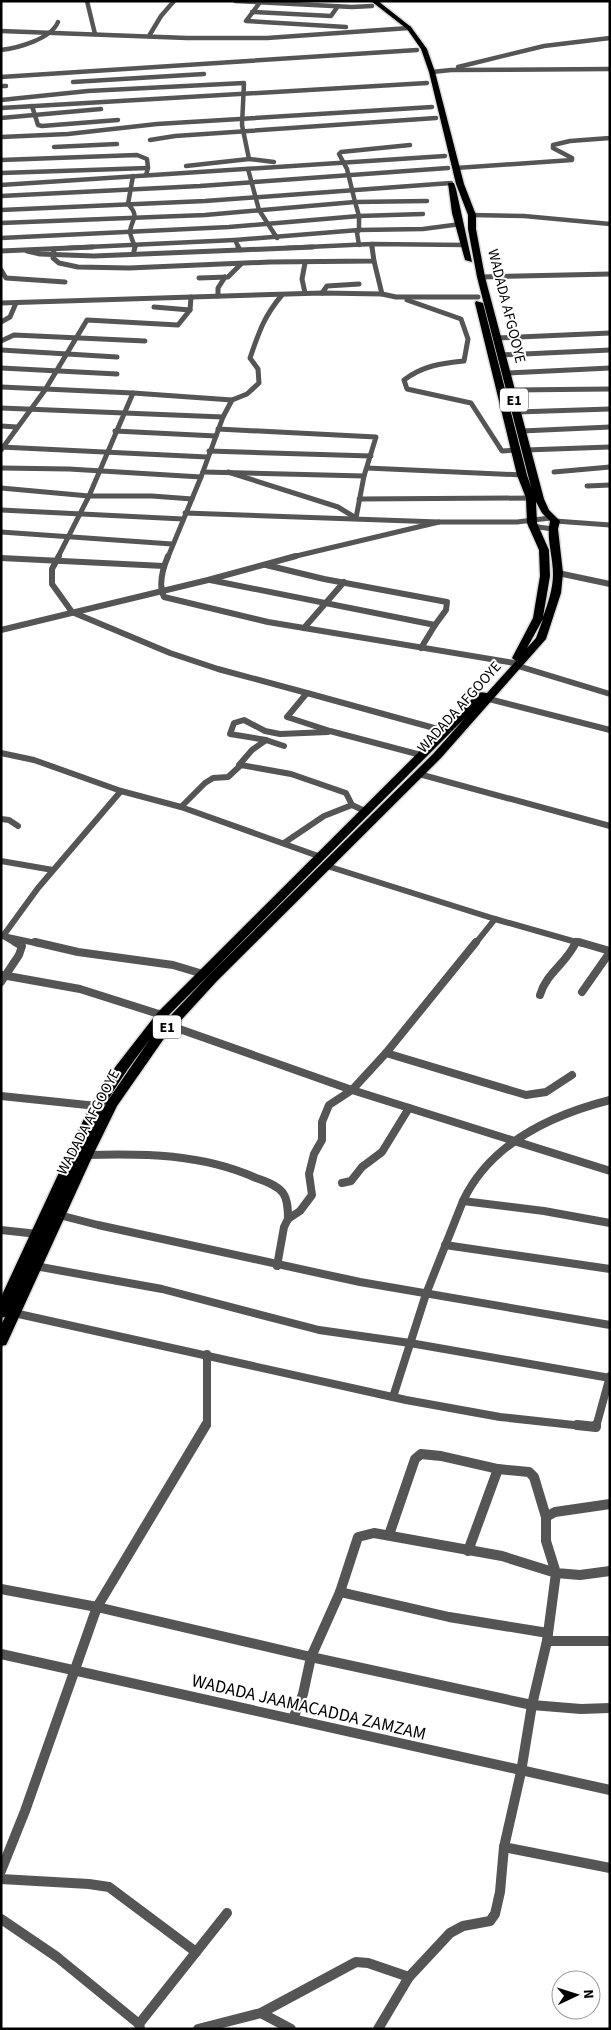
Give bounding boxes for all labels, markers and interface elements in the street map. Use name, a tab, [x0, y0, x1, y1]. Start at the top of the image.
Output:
street label: WADADA AFGOOYE	[482, 247, 531, 365]
road number: E1	[500, 388, 528, 412]
street label: WADADA AFGOOYE	[413, 657, 506, 758]
road number: E1	[153, 1016, 181, 1038]
street label: WADADA AFGOOYE	[52, 1066, 125, 1179]
street label: WADADA JAAMACADDA ZAMZAM	[189, 1668, 429, 1747]
north arrow	[551, 1970, 601, 2020]
text: N	[578, 1989, 598, 2000]

